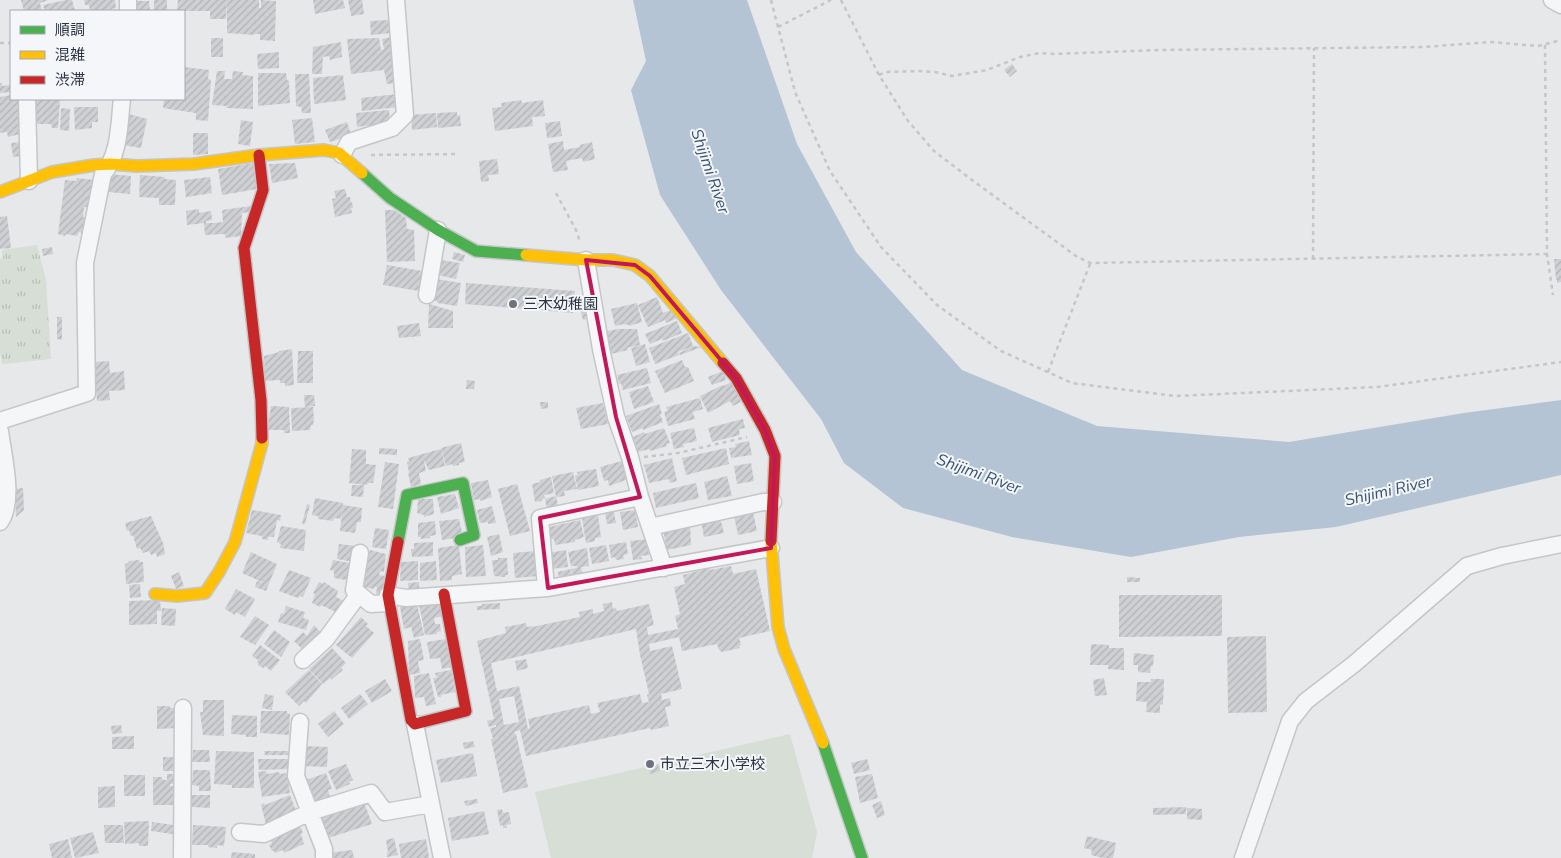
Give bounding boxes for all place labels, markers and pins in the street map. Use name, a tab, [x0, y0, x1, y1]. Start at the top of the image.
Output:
place label: 三木幼稚園	[523, 294, 598, 314]
marker: 三木幼稚園	[507, 298, 519, 310]
place label: 市立三木小学校	[660, 754, 765, 774]
marker: 市立三木小学校	[644, 758, 656, 770]

